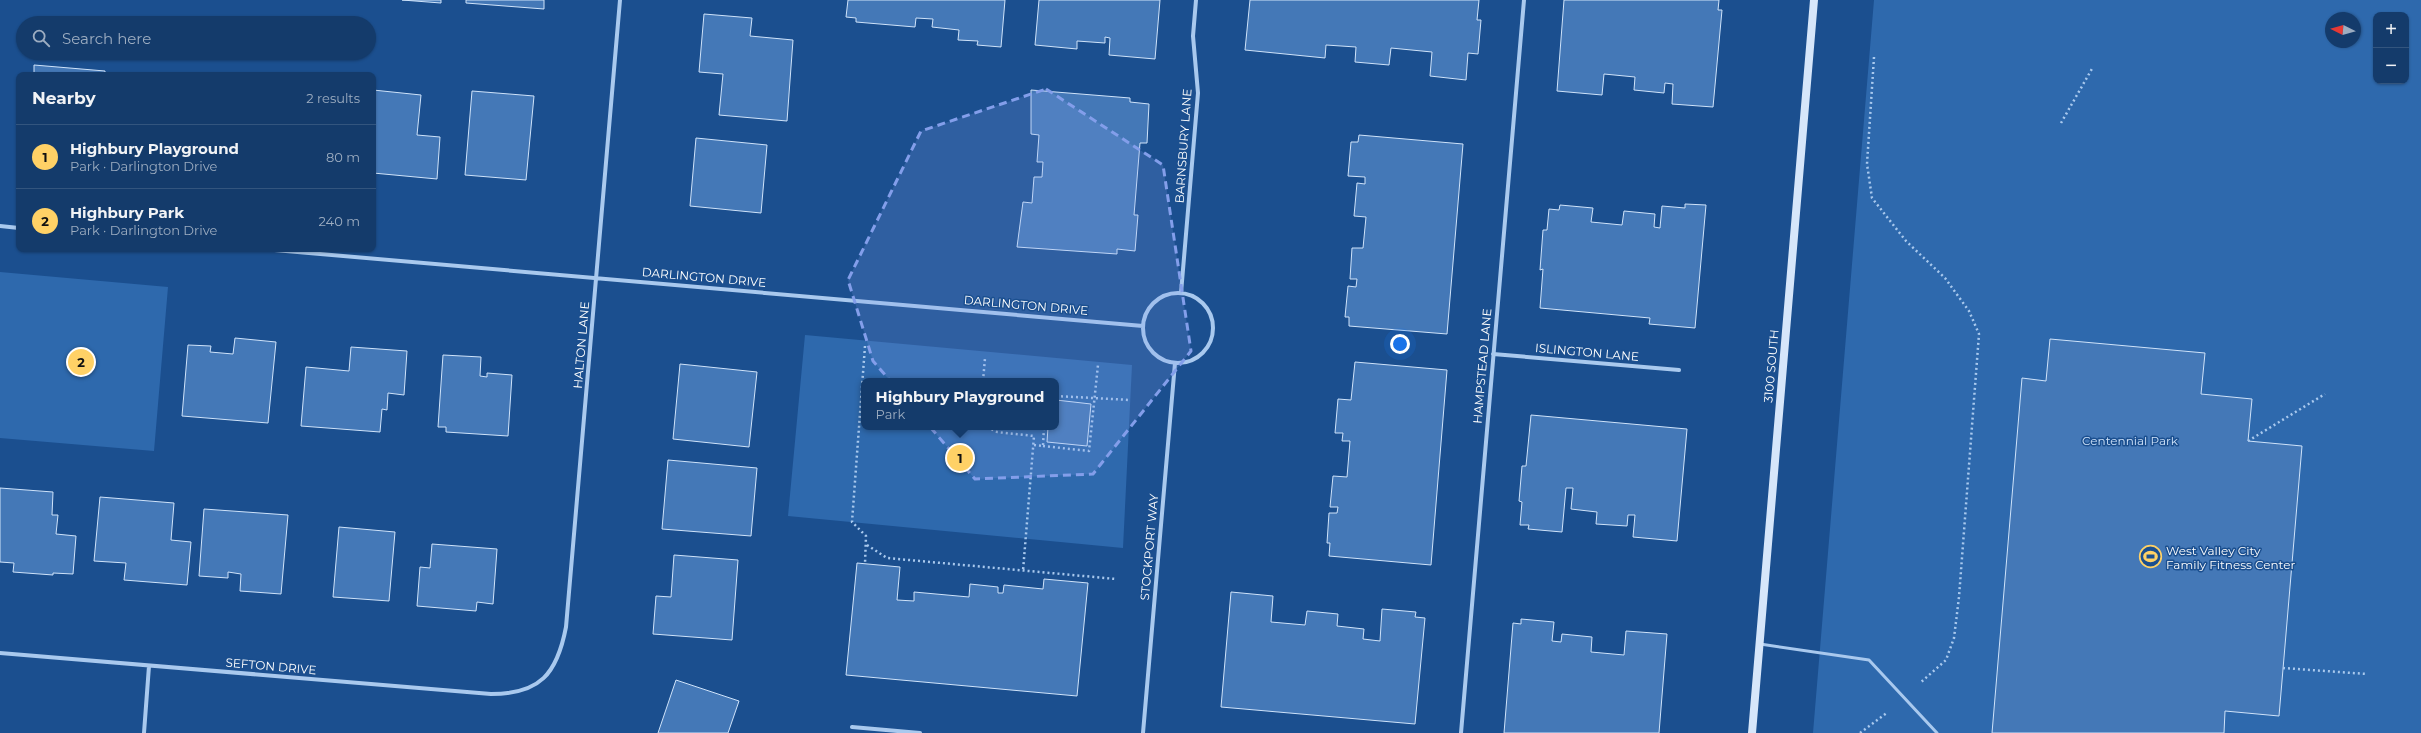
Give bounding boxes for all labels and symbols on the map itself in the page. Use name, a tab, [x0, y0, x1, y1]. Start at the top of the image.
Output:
north arrow	[2325, 12, 2361, 48]
street label: BARNSBURY LANE	[1172, 88, 1194, 204]
street label: DARLINGTON DRIVE	[641, 264, 767, 290]
street label: DARLINGTON DRIVE	[963, 292, 1089, 318]
street label: HALTON LANE	[570, 301, 592, 389]
street label: HAMPSTEAD LANE	[1469, 308, 1495, 424]
street label: 3100 SOUTH	[1760, 329, 1782, 403]
your location	[1390, 334, 1410, 354]
street label: ISLINGTON LANE	[1535, 340, 1639, 364]
pin: 2	[68, 347, 94, 377]
park label: Centennial Park	[2082, 433, 2179, 448]
pin: 1	[947, 443, 973, 473]
street label: STOCKPORT WAY	[1137, 493, 1161, 601]
place label: West Valley City Family Fitness Center	[2166, 543, 2296, 572]
sports icon: West Valley City Family Fitness Center	[2137, 544, 2163, 570]
street label: SEFTON DRIVE	[225, 655, 317, 677]

